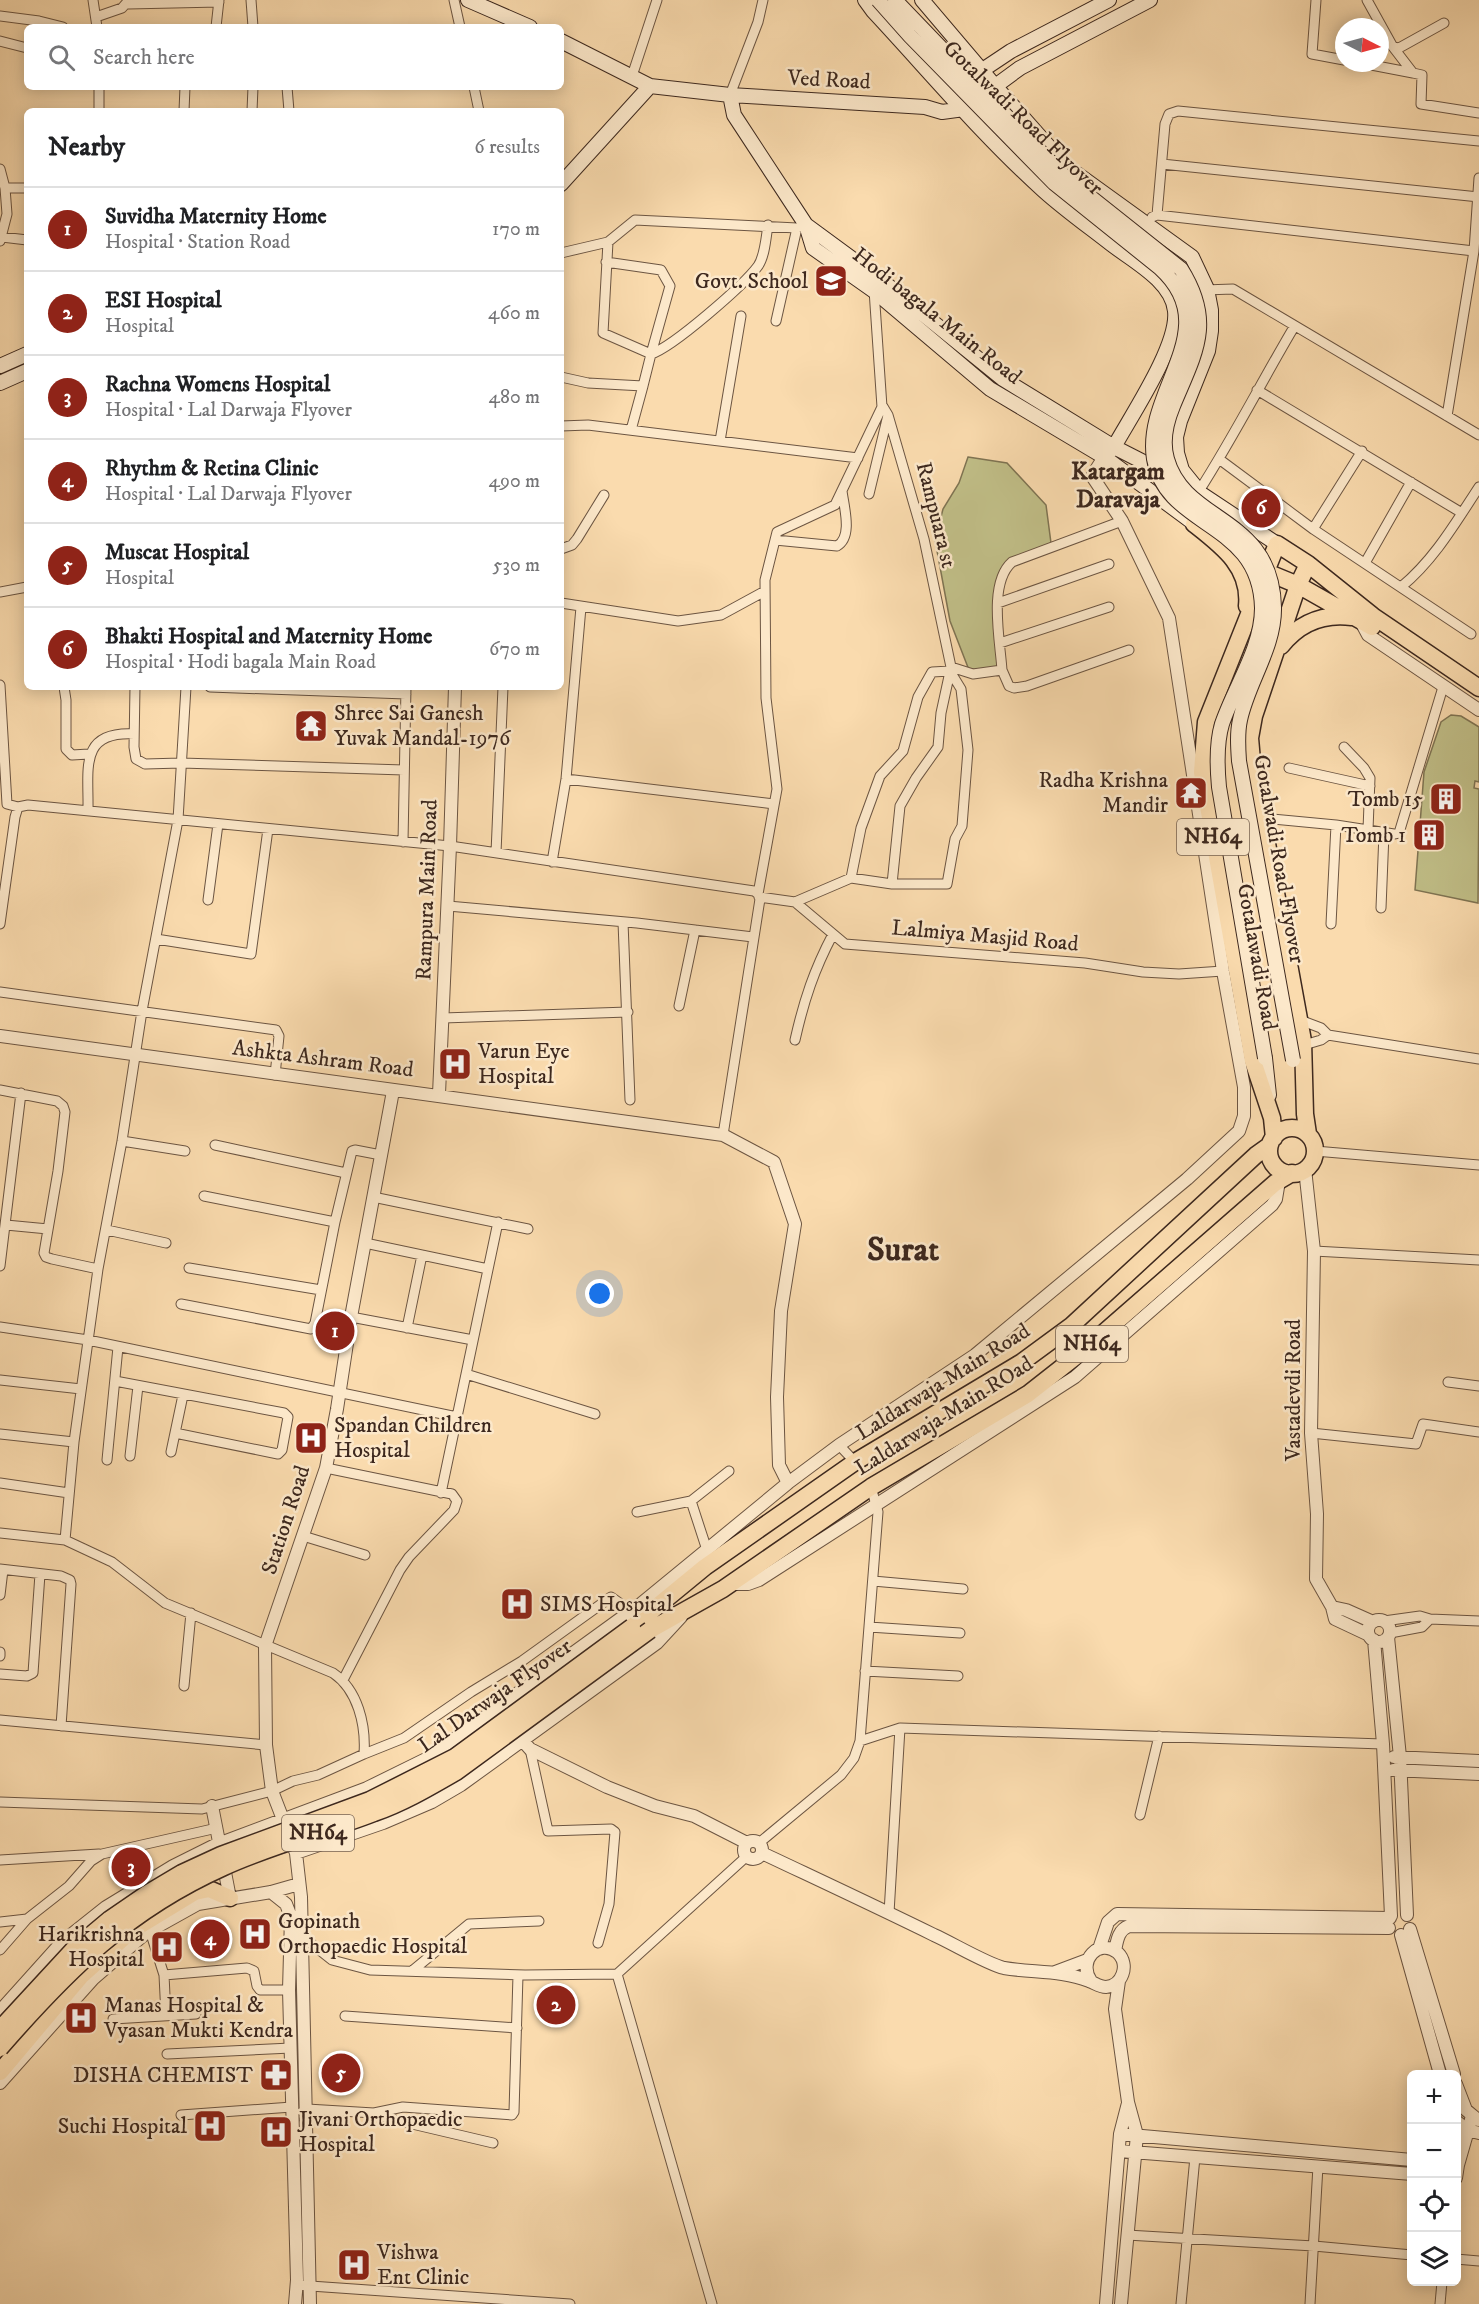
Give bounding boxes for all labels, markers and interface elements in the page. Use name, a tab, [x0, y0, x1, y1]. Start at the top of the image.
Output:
north arrow	[1335, 18, 1389, 72]
search box	[24, 24, 564, 90]
street label: Gotalwadi Road Flyover	[937, 35, 1109, 202]
icon: search	[45, 41, 78, 74]
text: Search here	[93, 44, 195, 71]
street label: Ved Road	[786, 64, 871, 96]
text: Nearby	[48, 131, 125, 164]
text: 6 results	[474, 135, 540, 160]
text: Suvidha Maternity Home	[105, 203, 327, 230]
text: 1	[64, 217, 71, 242]
text: 170 m	[492, 217, 540, 242]
text: Hospital · Station Road	[105, 230, 290, 255]
street label: Hodi bagala Main Road	[847, 241, 1027, 391]
school or university icon: Govt. School	[813, 263, 849, 299]
place label: Govt. School	[695, 268, 808, 295]
text: ESI Hospital	[105, 287, 222, 314]
text: 2	[63, 301, 72, 326]
text: 460 m	[488, 301, 540, 326]
text: Hospital	[105, 314, 174, 339]
text: Rachna Womens Hospital	[105, 371, 330, 398]
text: 3	[64, 385, 71, 410]
text: 480 m	[488, 385, 540, 410]
text: Hospital · Lal Darwaja Flyover	[105, 398, 352, 423]
text: Rhythm & Retina Clinic	[105, 455, 318, 482]
district label: Katargam Daravaja	[1071, 457, 1165, 515]
street label: Rampuara st	[910, 459, 962, 571]
text: 4	[62, 469, 73, 494]
text: 490 m	[488, 469, 540, 494]
text: Hospital · Lal Darwaja Flyover	[105, 482, 352, 507]
pin: 6	[1242, 486, 1280, 530]
text: Muscat Hospital	[105, 539, 249, 566]
text: 5	[63, 553, 72, 578]
text: 530 m	[493, 553, 540, 578]
text: Hospital	[105, 566, 174, 591]
text: Bhakti Hospital and Maternity Home	[105, 623, 432, 650]
text: 6	[62, 637, 73, 662]
text: 670 m	[489, 637, 540, 662]
text: Hospital · Hodi bagala Main Road	[105, 650, 376, 675]
place label: Shree Sai Ganesh Yuvak Mandal-1976	[334, 700, 512, 752]
temple icon: Shree Sai Ganesh Yuvak Mandal-1976	[293, 708, 329, 744]
street label: Gotalwadi Road Flyover	[1247, 752, 1311, 966]
place label: Radha Krishna Mandir	[1038, 767, 1169, 819]
temple icon: Radha Krishna Mandir	[1173, 775, 1209, 811]
building icon: Tomb 15	[1428, 781, 1464, 817]
place label: Tomb 15	[1348, 786, 1423, 813]
street label: Rampura Main Road	[410, 799, 444, 981]
building icon: Tomb 1	[1411, 817, 1447, 853]
road number: NH64	[1177, 819, 1249, 855]
place label: Tomb 1	[1341, 822, 1406, 849]
street label: Gotalawadi Road	[1231, 881, 1283, 1033]
street label: Lalmiya Masjid Road	[890, 914, 1080, 958]
street label: Ashkta Ashram Road	[231, 1035, 415, 1083]
place label: Varun Eye Hospital	[477, 1038, 570, 1090]
hospital icon: Varun Eye Hospital	[437, 1046, 473, 1082]
district label: Surat	[867, 1229, 939, 1271]
your location	[585, 1279, 614, 1308]
pin: 1	[316, 1308, 354, 1354]
street label: Laldarwaja Main Road	[851, 1318, 1035, 1446]
street label: Vastadevdi Road	[1280, 1319, 1307, 1462]
road number: NH64	[1056, 1326, 1128, 1362]
street label: Laldarwaja Main ROad	[850, 1350, 1038, 1482]
place label: Spandan Children Hospital	[334, 1412, 493, 1464]
hospital icon: Spandan Children Hospital	[293, 1420, 329, 1456]
street label: Station Road	[256, 1462, 316, 1578]
hospital icon: SIMS Hospital	[499, 1586, 535, 1622]
place label: SIMS Hospital	[540, 1591, 673, 1618]
street label: Lal Darwaja Flyover	[413, 1633, 578, 1759]
road number: NH64	[282, 1815, 354, 1851]
pin: 3	[112, 1844, 150, 1890]
place label: Gopinath Orthopaedic Hospital	[278, 1908, 468, 1960]
pin: 4	[190, 1916, 230, 1962]
hospital icon: Gopinath Orthopaedic Hospital	[237, 1916, 273, 1952]
place label: Harikrishna Hospital	[38, 1921, 145, 1973]
hospital icon: Harikrishna Hospital	[149, 1929, 185, 1965]
pin: 2	[536, 1982, 576, 2028]
place label: Manas Hospital & Vyasan Mukti Kendra	[103, 1992, 294, 2044]
hospital icon: Manas Hospital & Vyasan Mukti Kendra	[63, 2000, 99, 2036]
pin: 5	[322, 2050, 360, 2096]
pharmacy icon: DISHA CHEMIST	[258, 2057, 294, 2093]
place label: DISHA CHEMIST	[73, 2062, 253, 2089]
map controls	[1407, 2070, 1461, 2286]
button: +	[1407, 2070, 1461, 2124]
place label: Jivani Orthopaedic Hospital	[297, 2106, 463, 2158]
hospital icon: Suchi Hospital	[192, 2108, 228, 2144]
place label: Suchi Hospital	[58, 2113, 187, 2140]
hospital icon: Jivani Orthopaedic Hospital	[258, 2114, 294, 2150]
button: −	[1407, 2124, 1461, 2178]
button: locate	[1407, 2178, 1461, 2232]
button: layers	[1407, 2232, 1461, 2286]
place label: Vishwa Ent Clinic	[376, 2239, 469, 2291]
hospital icon: Vishwa Ent Clinic	[336, 2247, 372, 2283]

